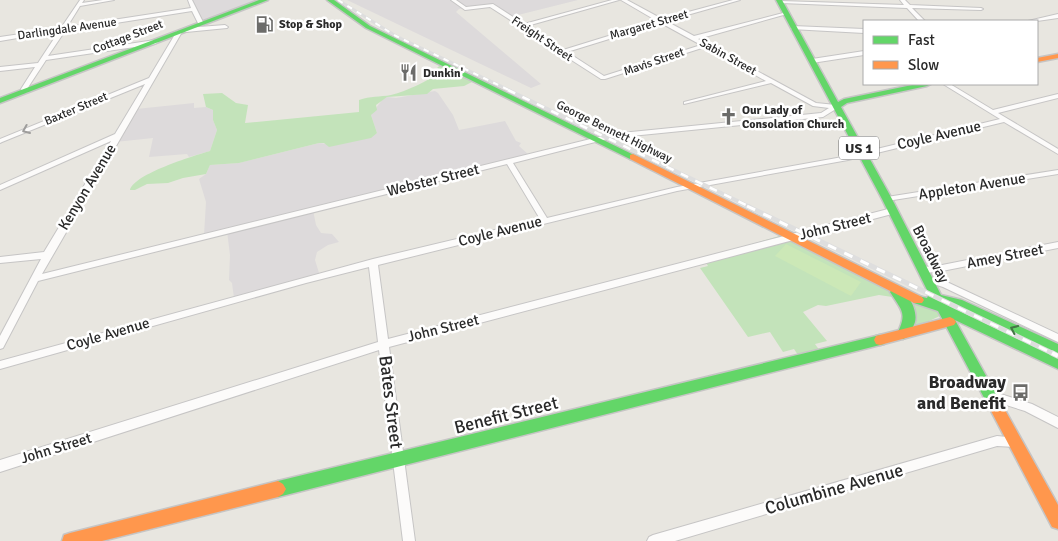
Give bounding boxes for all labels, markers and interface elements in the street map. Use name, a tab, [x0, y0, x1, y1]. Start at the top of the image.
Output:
street label: Margaret Street	[608, 7, 690, 43]
street label: Freight Street	[509, 13, 575, 65]
fuel station icon: Stop & Shop	[255, 14, 275, 34]
street label: Darlingdale Avenue	[17, 15, 117, 43]
street label: Cottage Street	[91, 17, 165, 57]
place label: Stop & Shop	[279, 17, 342, 32]
legend	[863, 20, 1038, 85]
text: Fast	[908, 31, 935, 49]
street label: Sabin Street	[697, 35, 759, 79]
street label: Mavis Street	[622, 45, 686, 79]
text: Slow	[908, 56, 939, 74]
restaurant icon: Dunkin'	[399, 63, 419, 83]
place label: Dunkin'	[423, 66, 464, 81]
street label: Baxter Street	[42, 89, 110, 129]
street label: George Bennett Highway	[554, 97, 675, 167]
place label: Our Lady of Consolation Church	[742, 103, 845, 132]
church icon: Our Lady of Consolation Church	[718, 107, 738, 127]
street label: Coyle Avenue	[895, 117, 983, 153]
one-way arrow	[22, 124, 31, 135]
road number: US 1	[839, 136, 879, 160]
street label: Kenyon Avenue	[54, 141, 120, 233]
street label: Webster Street	[385, 160, 481, 200]
street label: Appleton Avenue	[917, 169, 1027, 203]
street label: John Street	[797, 208, 873, 244]
street label: Coyle Avenue	[456, 212, 544, 250]
street label: Broadway	[909, 222, 953, 286]
street label: Amey Street	[965, 240, 1045, 272]
street label: John Street	[405, 310, 481, 346]
street label: Coyle Avenue	[64, 314, 152, 354]
one-way arrow	[1010, 325, 1019, 336]
street label: Bates Street	[374, 354, 408, 450]
place label: Broadway and Benefit	[917, 371, 1006, 414]
bus stop icon: Broadway and Benefit	[1010, 382, 1030, 402]
street label: Benefit Street	[452, 391, 560, 439]
street label: John Street	[18, 429, 94, 467]
street label: Columbine Avenue	[762, 459, 906, 519]

